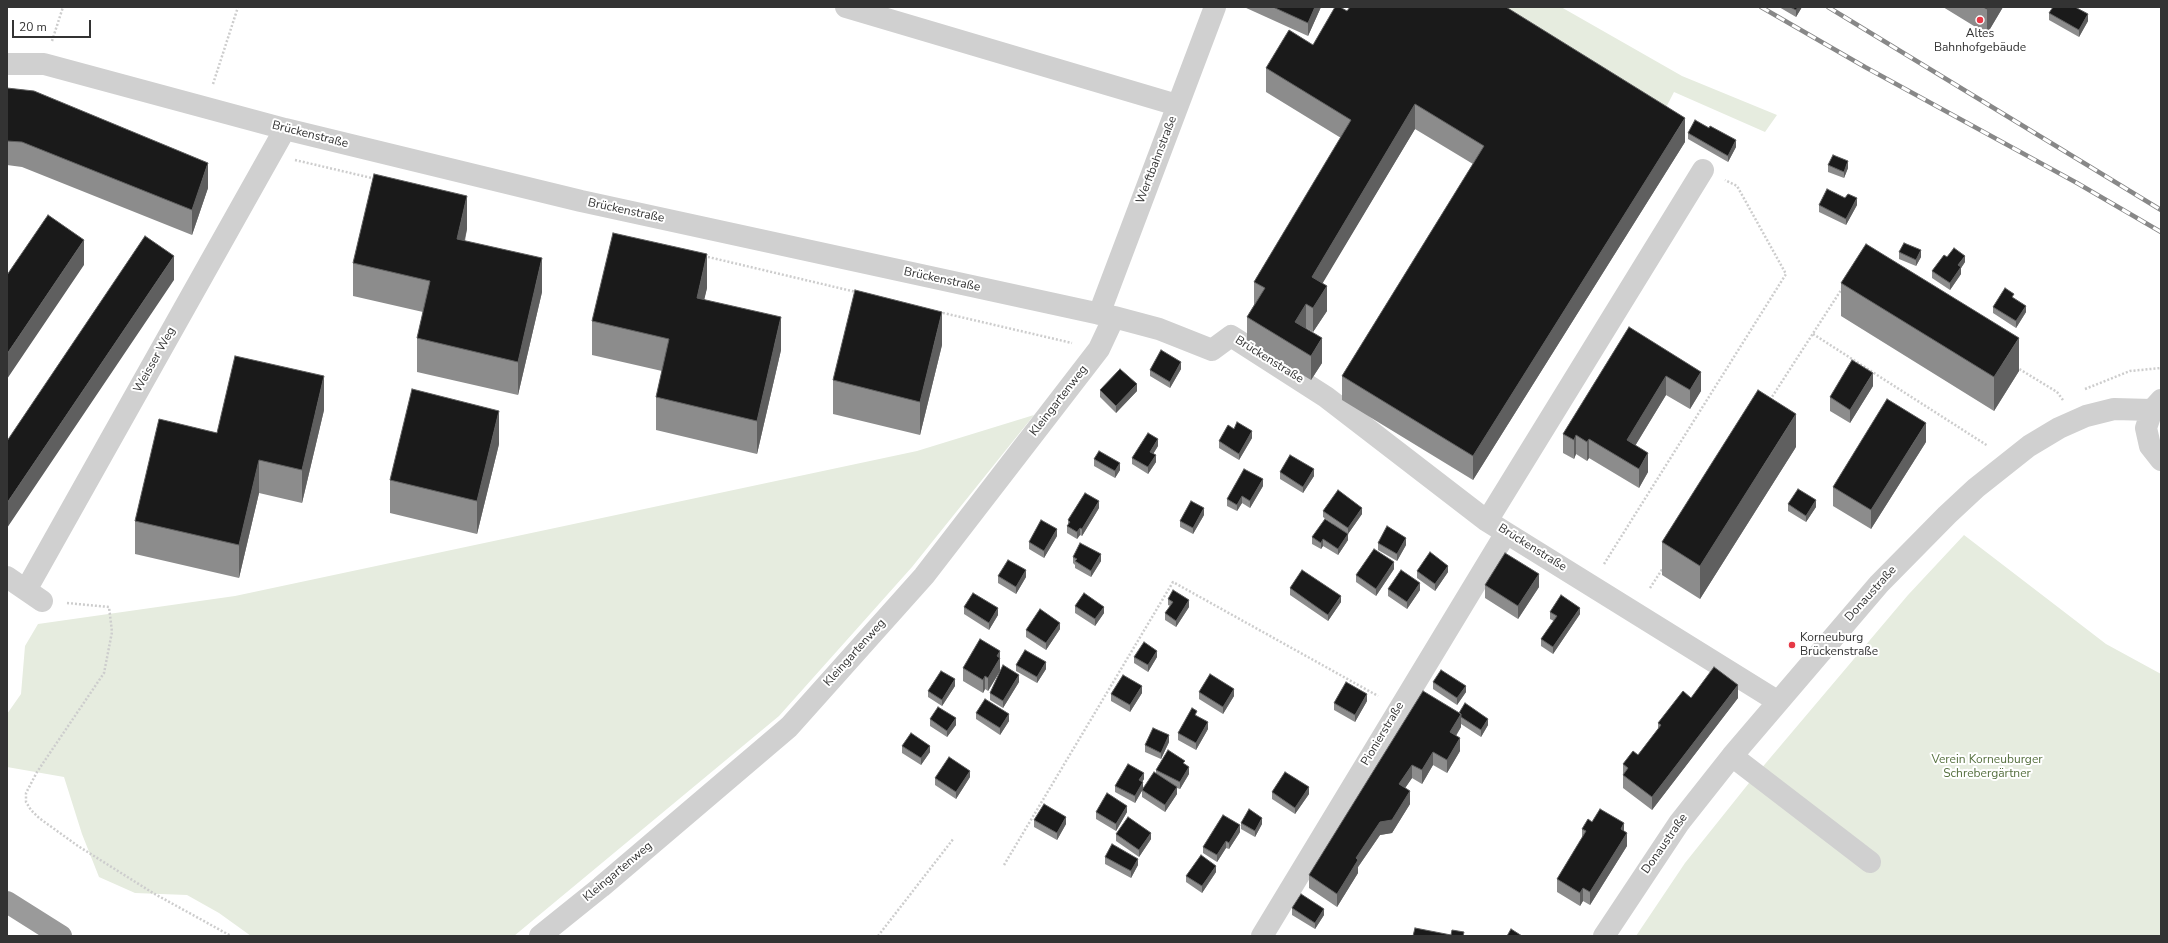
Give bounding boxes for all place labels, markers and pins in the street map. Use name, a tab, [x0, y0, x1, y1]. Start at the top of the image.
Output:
marker: Altes Bahnhofgebäude	[1975, 15, 1985, 25]
place label: Altes Bahnhofgebäude	[1934, 27, 2026, 55]
place label: Korneuburg Brückenstraße	[1800, 631, 1878, 659]
marker: Korneuburg Brückenstraße	[1787, 640, 1797, 650]

